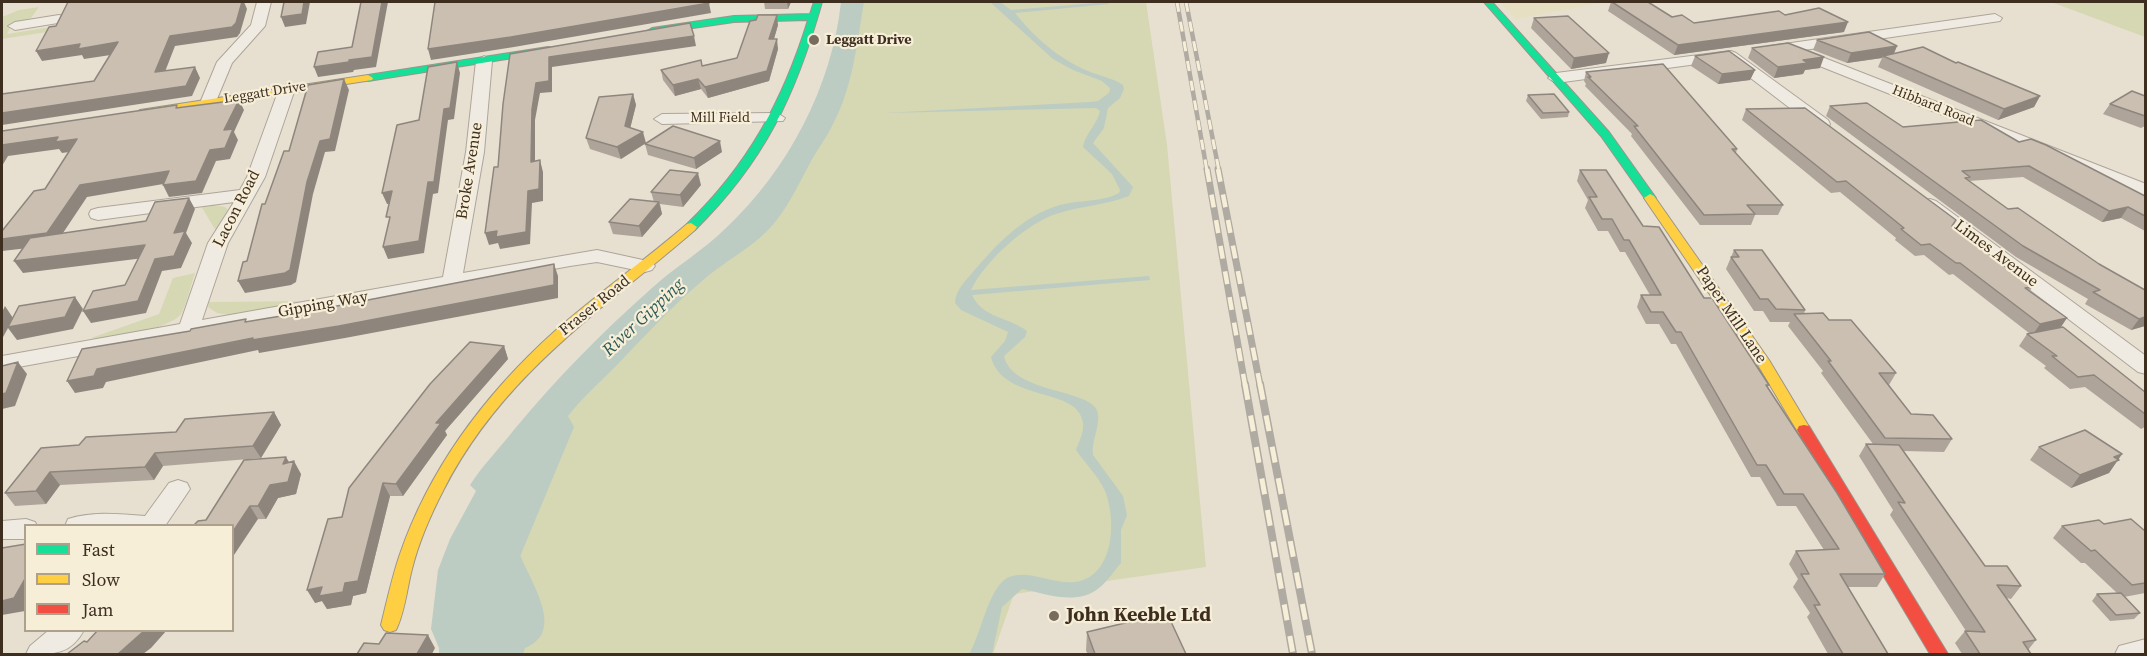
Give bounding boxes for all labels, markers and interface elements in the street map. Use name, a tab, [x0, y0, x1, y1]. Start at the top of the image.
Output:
place label: Leggatt Drive	[826, 32, 912, 48]
marker: Leggatt Drive	[807, 33, 821, 47]
street label: Leggatt Drive	[223, 78, 307, 108]
street label: Hibbard Road	[1890, 82, 1976, 130]
street label: Mill Field	[690, 110, 750, 126]
street label: Broke Avenue	[453, 121, 487, 221]
street label: Lacon Road	[209, 167, 265, 251]
street label: Limes Avenue	[1950, 216, 2042, 292]
street label: Paper Mill Lane	[1691, 263, 1771, 367]
street label: Fraser Road	[556, 272, 634, 340]
water label: River Gipping	[599, 275, 689, 361]
street label: Gipping Way	[277, 288, 369, 322]
legend	[24, 524, 234, 632]
text: Fast	[82, 537, 115, 562]
text: Slow	[82, 567, 120, 592]
text: Jam	[82, 597, 114, 622]
place label: John Keeble Ltd	[1066, 604, 1211, 628]
marker: John Keeble Ltd	[1047, 609, 1061, 623]

